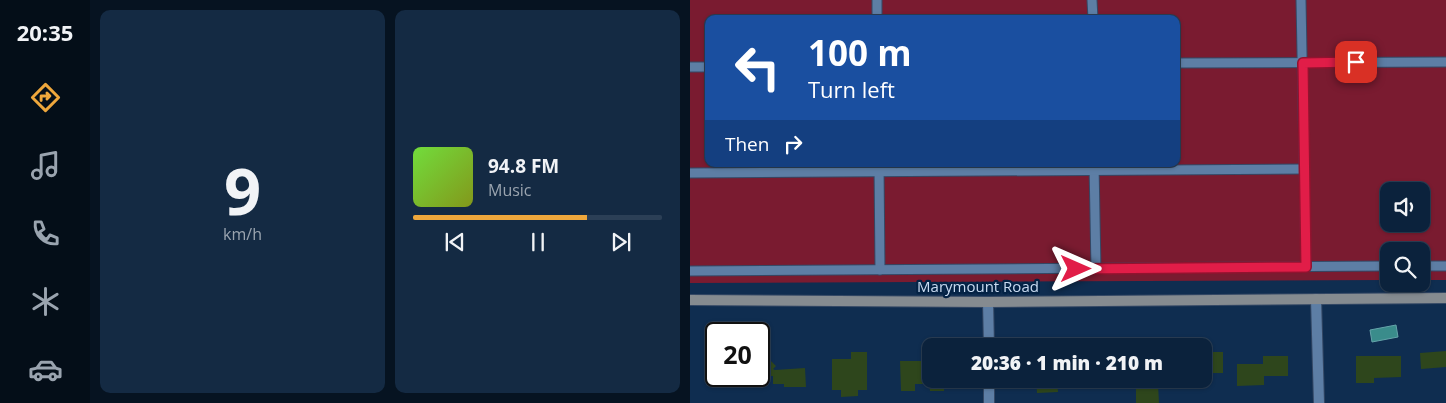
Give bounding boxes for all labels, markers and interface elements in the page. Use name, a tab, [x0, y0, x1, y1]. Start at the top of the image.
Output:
text: 20:35	[17, 17, 73, 47]
text: 100 m	[808, 29, 912, 76]
icon: left	[725, 35, 790, 100]
pin	[1335, 41, 1377, 83]
icon: arrive	[1342, 48, 1370, 76]
text: Turn left	[808, 74, 895, 104]
icon: directions	[28, 80, 63, 115]
icon: right	[779, 130, 807, 158]
text: Then	[725, 131, 769, 157]
text: 9	[224, 146, 261, 234]
icon: music	[28, 148, 63, 183]
text: 94.8 FM	[488, 153, 559, 179]
text: Music	[488, 179, 532, 201]
map controls	[1380, 182, 1430, 292]
button: sound	[1380, 182, 1430, 232]
icon: phone	[28, 216, 63, 251]
text: km/h	[223, 223, 262, 245]
icon: previous	[441, 228, 469, 256]
icon: pause	[524, 228, 552, 256]
icon: next	[607, 228, 635, 256]
position arrow	[1049, 242, 1101, 294]
button: search	[1380, 242, 1430, 292]
street label: Marymount Road	[917, 276, 1039, 296]
icon: climate	[28, 284, 63, 319]
speed limit sign: 20	[705, 322, 770, 387]
text: 20:36 · 1 min · 210 m	[971, 350, 1163, 376]
icon: car	[28, 352, 63, 387]

